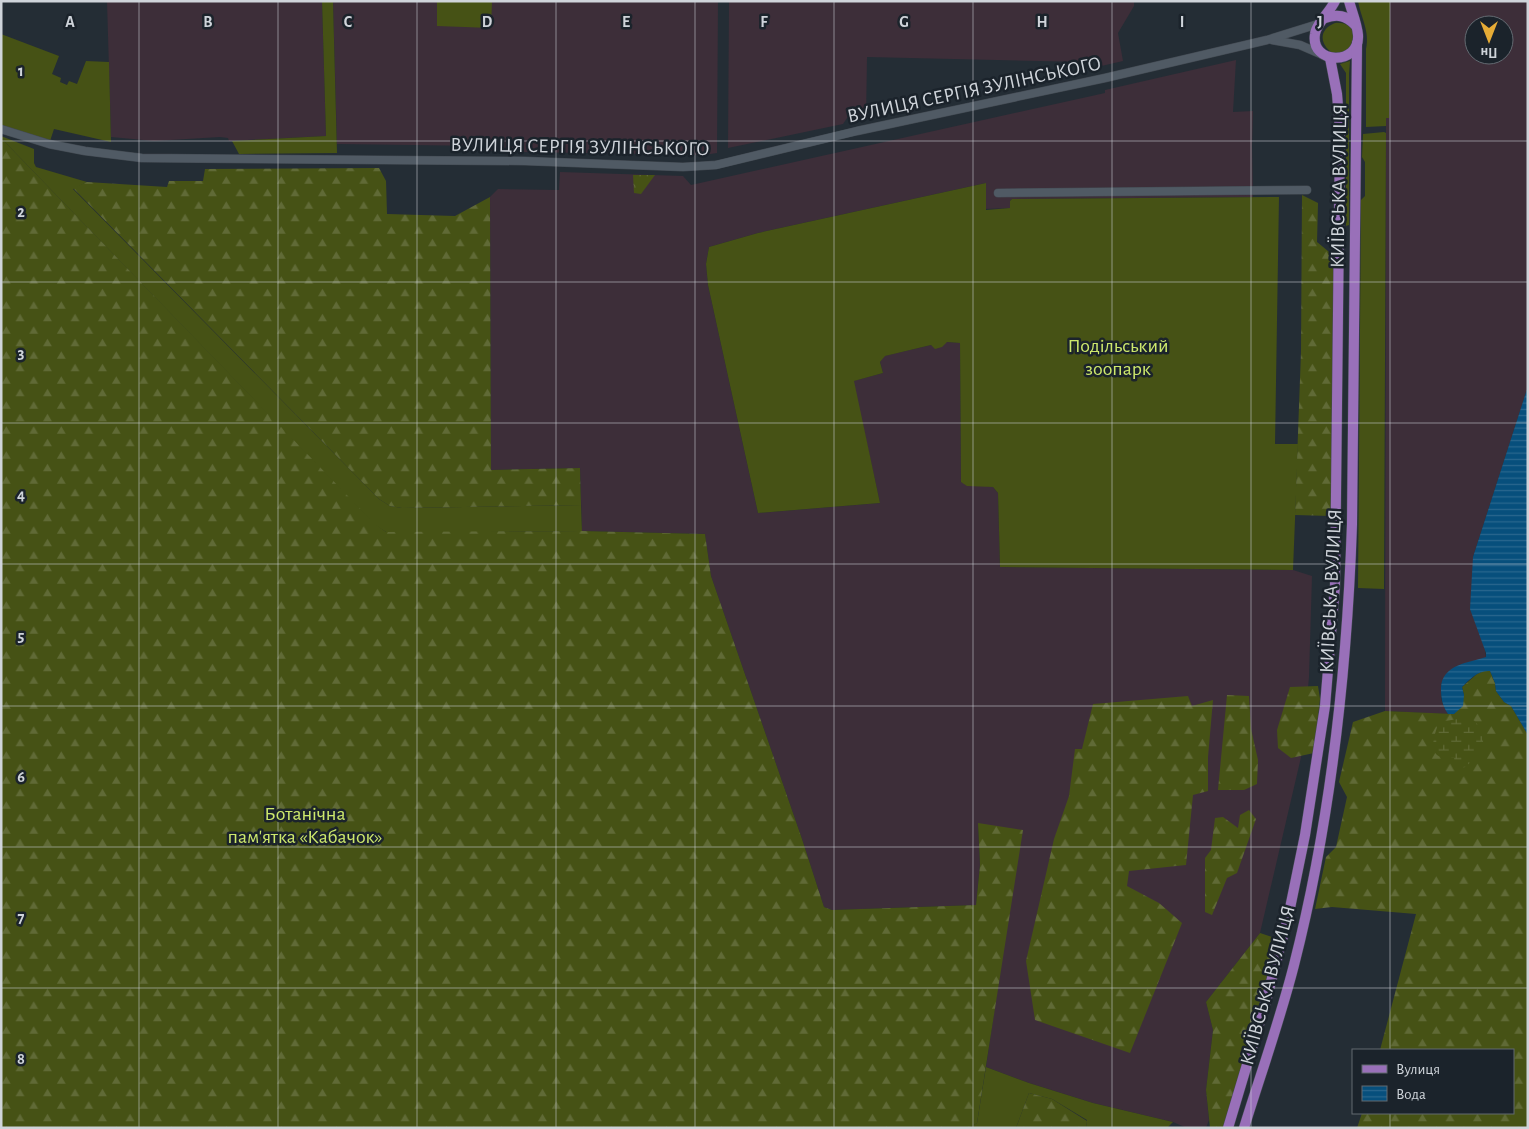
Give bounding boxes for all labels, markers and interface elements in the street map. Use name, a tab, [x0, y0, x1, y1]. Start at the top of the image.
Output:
text: A	[65, 14, 75, 30]
text: B	[203, 14, 213, 30]
text: C	[344, 14, 353, 30]
text: D	[482, 14, 493, 30]
text: E	[622, 14, 630, 30]
text: F	[760, 14, 768, 30]
text: G	[899, 14, 909, 30]
text: H	[1036, 14, 1048, 30]
text: I	[1180, 14, 1184, 30]
text: J	[1317, 14, 1323, 30]
north arrow	[1464, 15, 1514, 65]
text: Пн	[1480, 45, 1498, 59]
street label: ВУЛИЦЯ СЕРГІЯ ЗУЛІНСЬКОГО	[845, 53, 1103, 127]
text: 1	[18, 63, 24, 79]
street label: КИЇВСЬКА ВУЛИЦЯ	[1328, 104, 1350, 268]
street label: ВУЛИЦЯ СЕРГІЯ ЗУЛІНСЬКОГО	[450, 135, 710, 159]
text: 2	[17, 204, 25, 220]
park label: Подільський зоопарк	[1067, 336, 1169, 379]
text: 3	[18, 345, 25, 361]
text: 4	[17, 487, 25, 503]
street label: КИЇВСЬКА ВУЛИЦЯ	[1317, 508, 1345, 674]
text: 5	[18, 628, 25, 644]
text: 6	[17, 769, 25, 785]
park label: Ботанічна пам'ятка «Кабачок»	[228, 804, 383, 847]
street label: КИЇВСЬКА ВУЛИЦЯ	[1237, 903, 1299, 1067]
text: 7	[18, 910, 25, 926]
legend	[1352, 1049, 1514, 1114]
text: 8	[17, 1051, 25, 1067]
text: Вулиця	[1396, 1062, 1440, 1077]
text: Вода	[1396, 1087, 1426, 1102]

